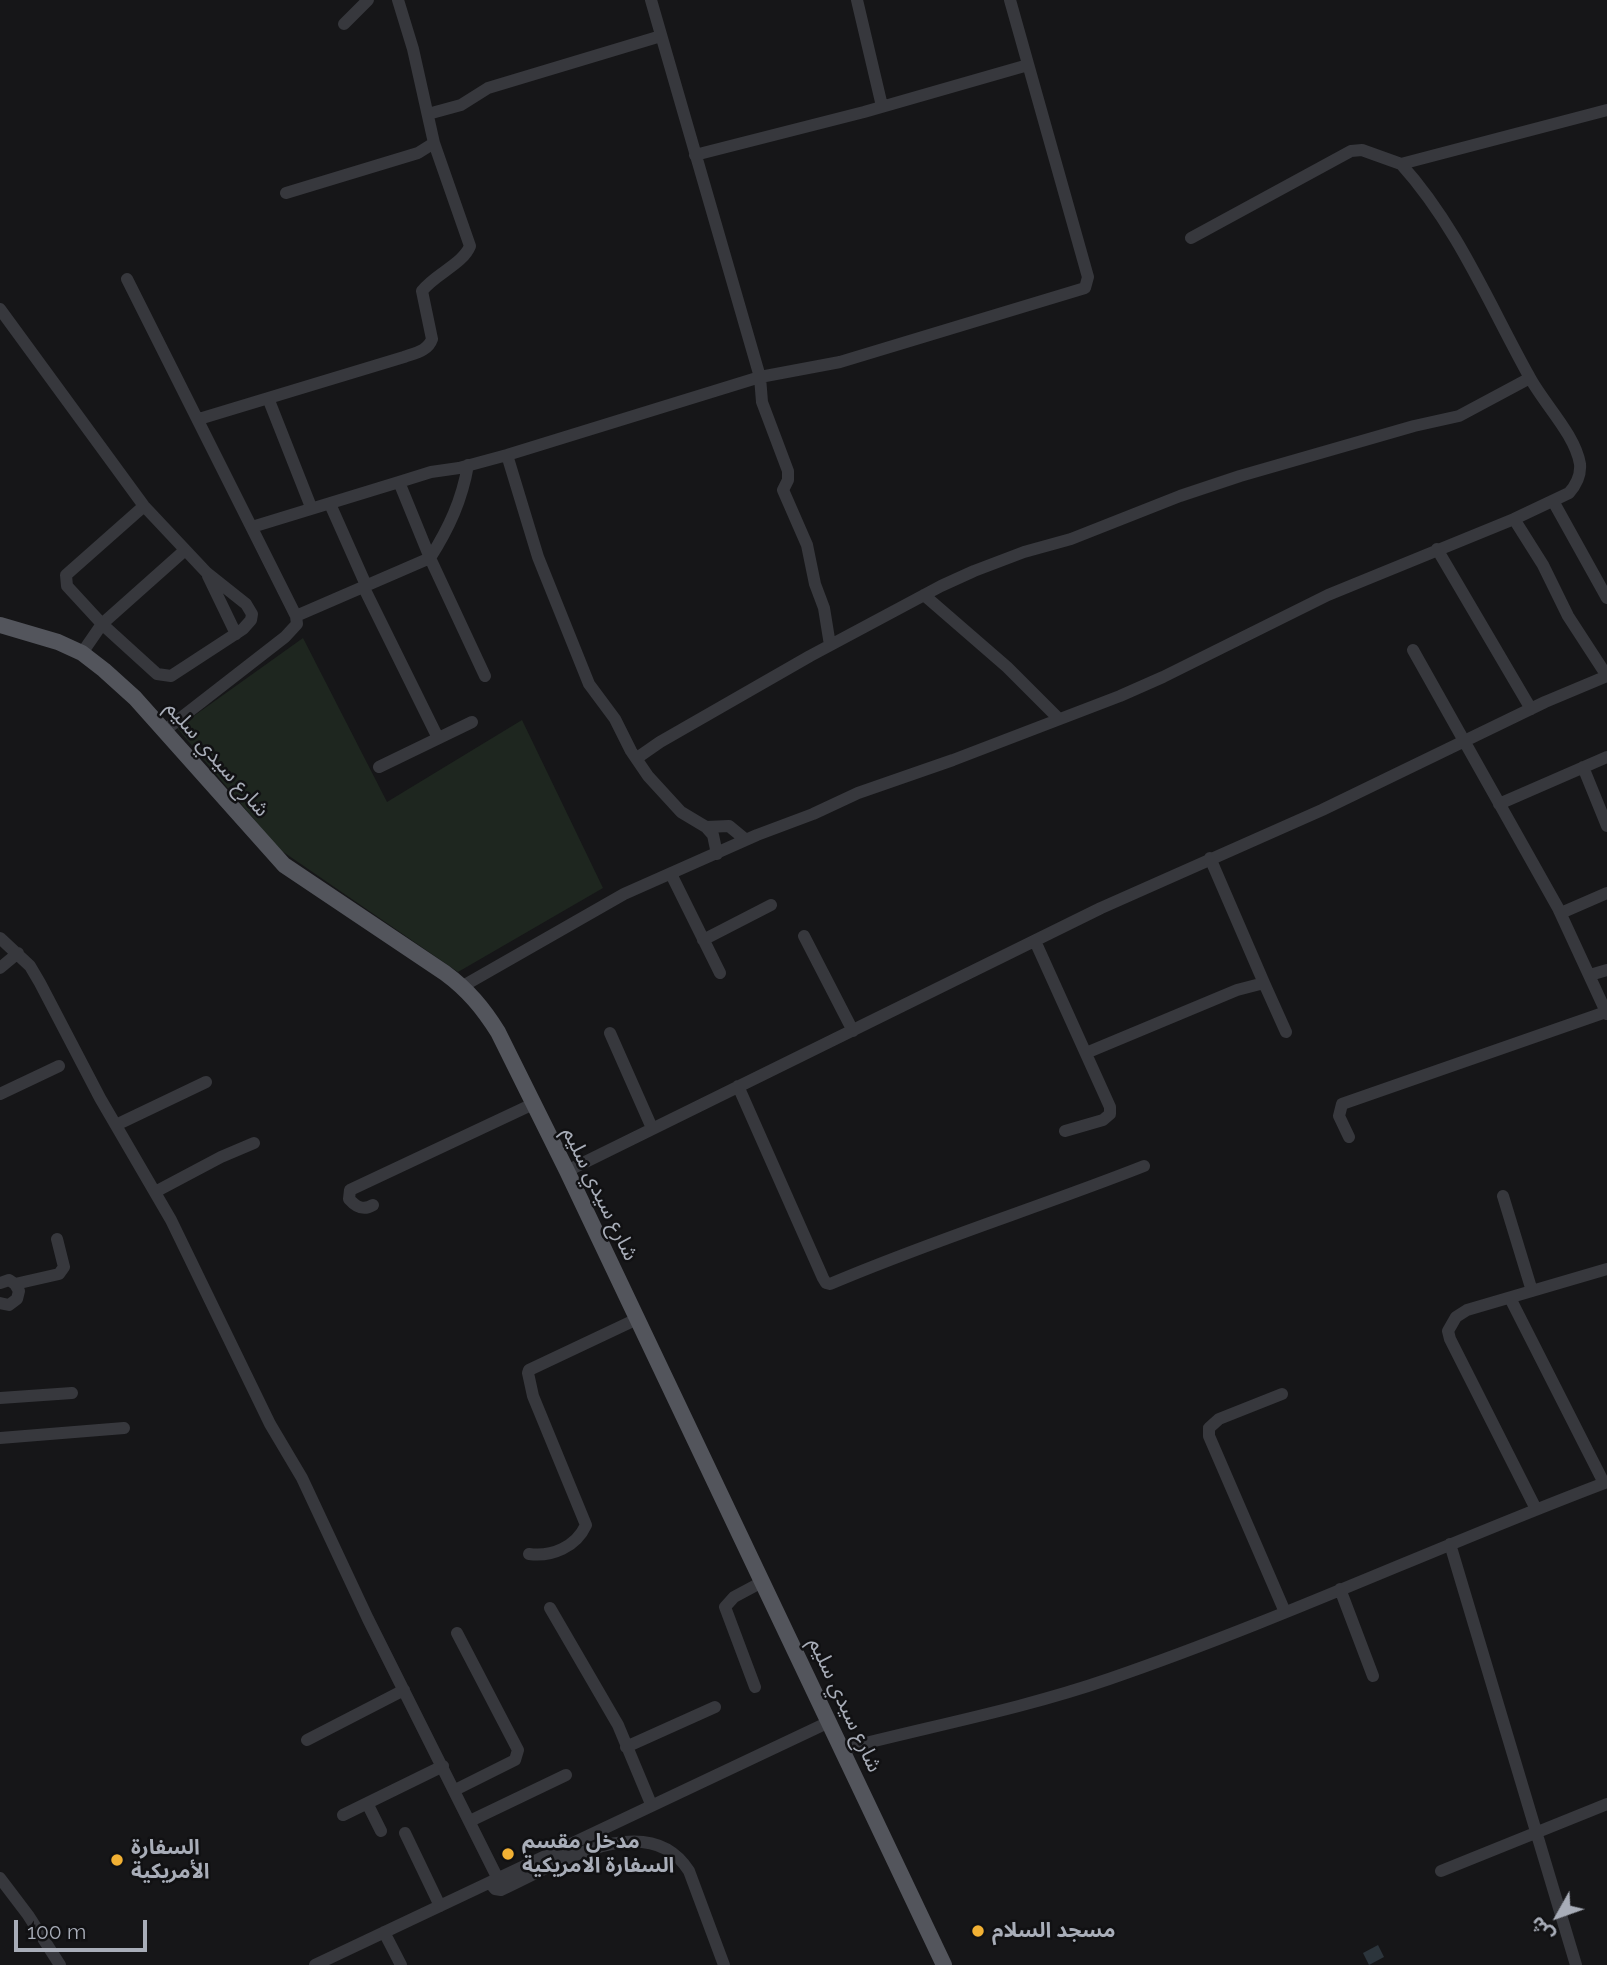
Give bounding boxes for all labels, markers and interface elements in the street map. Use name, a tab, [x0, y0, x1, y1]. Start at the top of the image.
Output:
street label: شارع سيدي سليم	[160, 696, 274, 822]
street label: شارع سيدي سليم	[557, 1123, 643, 1265]
street label: شارع سيدي سليم	[803, 1634, 887, 1776]
place label: مدخل مقسم السفارة الامريكية	[522, 1829, 674, 1879]
place label: السفارة الأمريكية	[131, 1835, 210, 1885]
marker: مدخل مقسم السفارة الامريكية	[500, 1846, 516, 1862]
marker: السفارة الأمريكية	[109, 1852, 125, 1868]
north arrow	[1523, 1881, 1593, 1951]
scale bar	[18, 1906, 150, 1950]
text: ش	[1525, 1912, 1559, 1947]
place label: مسجد السلام	[992, 1918, 1116, 1944]
text: 100 m	[27, 1919, 86, 1944]
marker: مسجد السلام	[970, 1923, 986, 1939]

